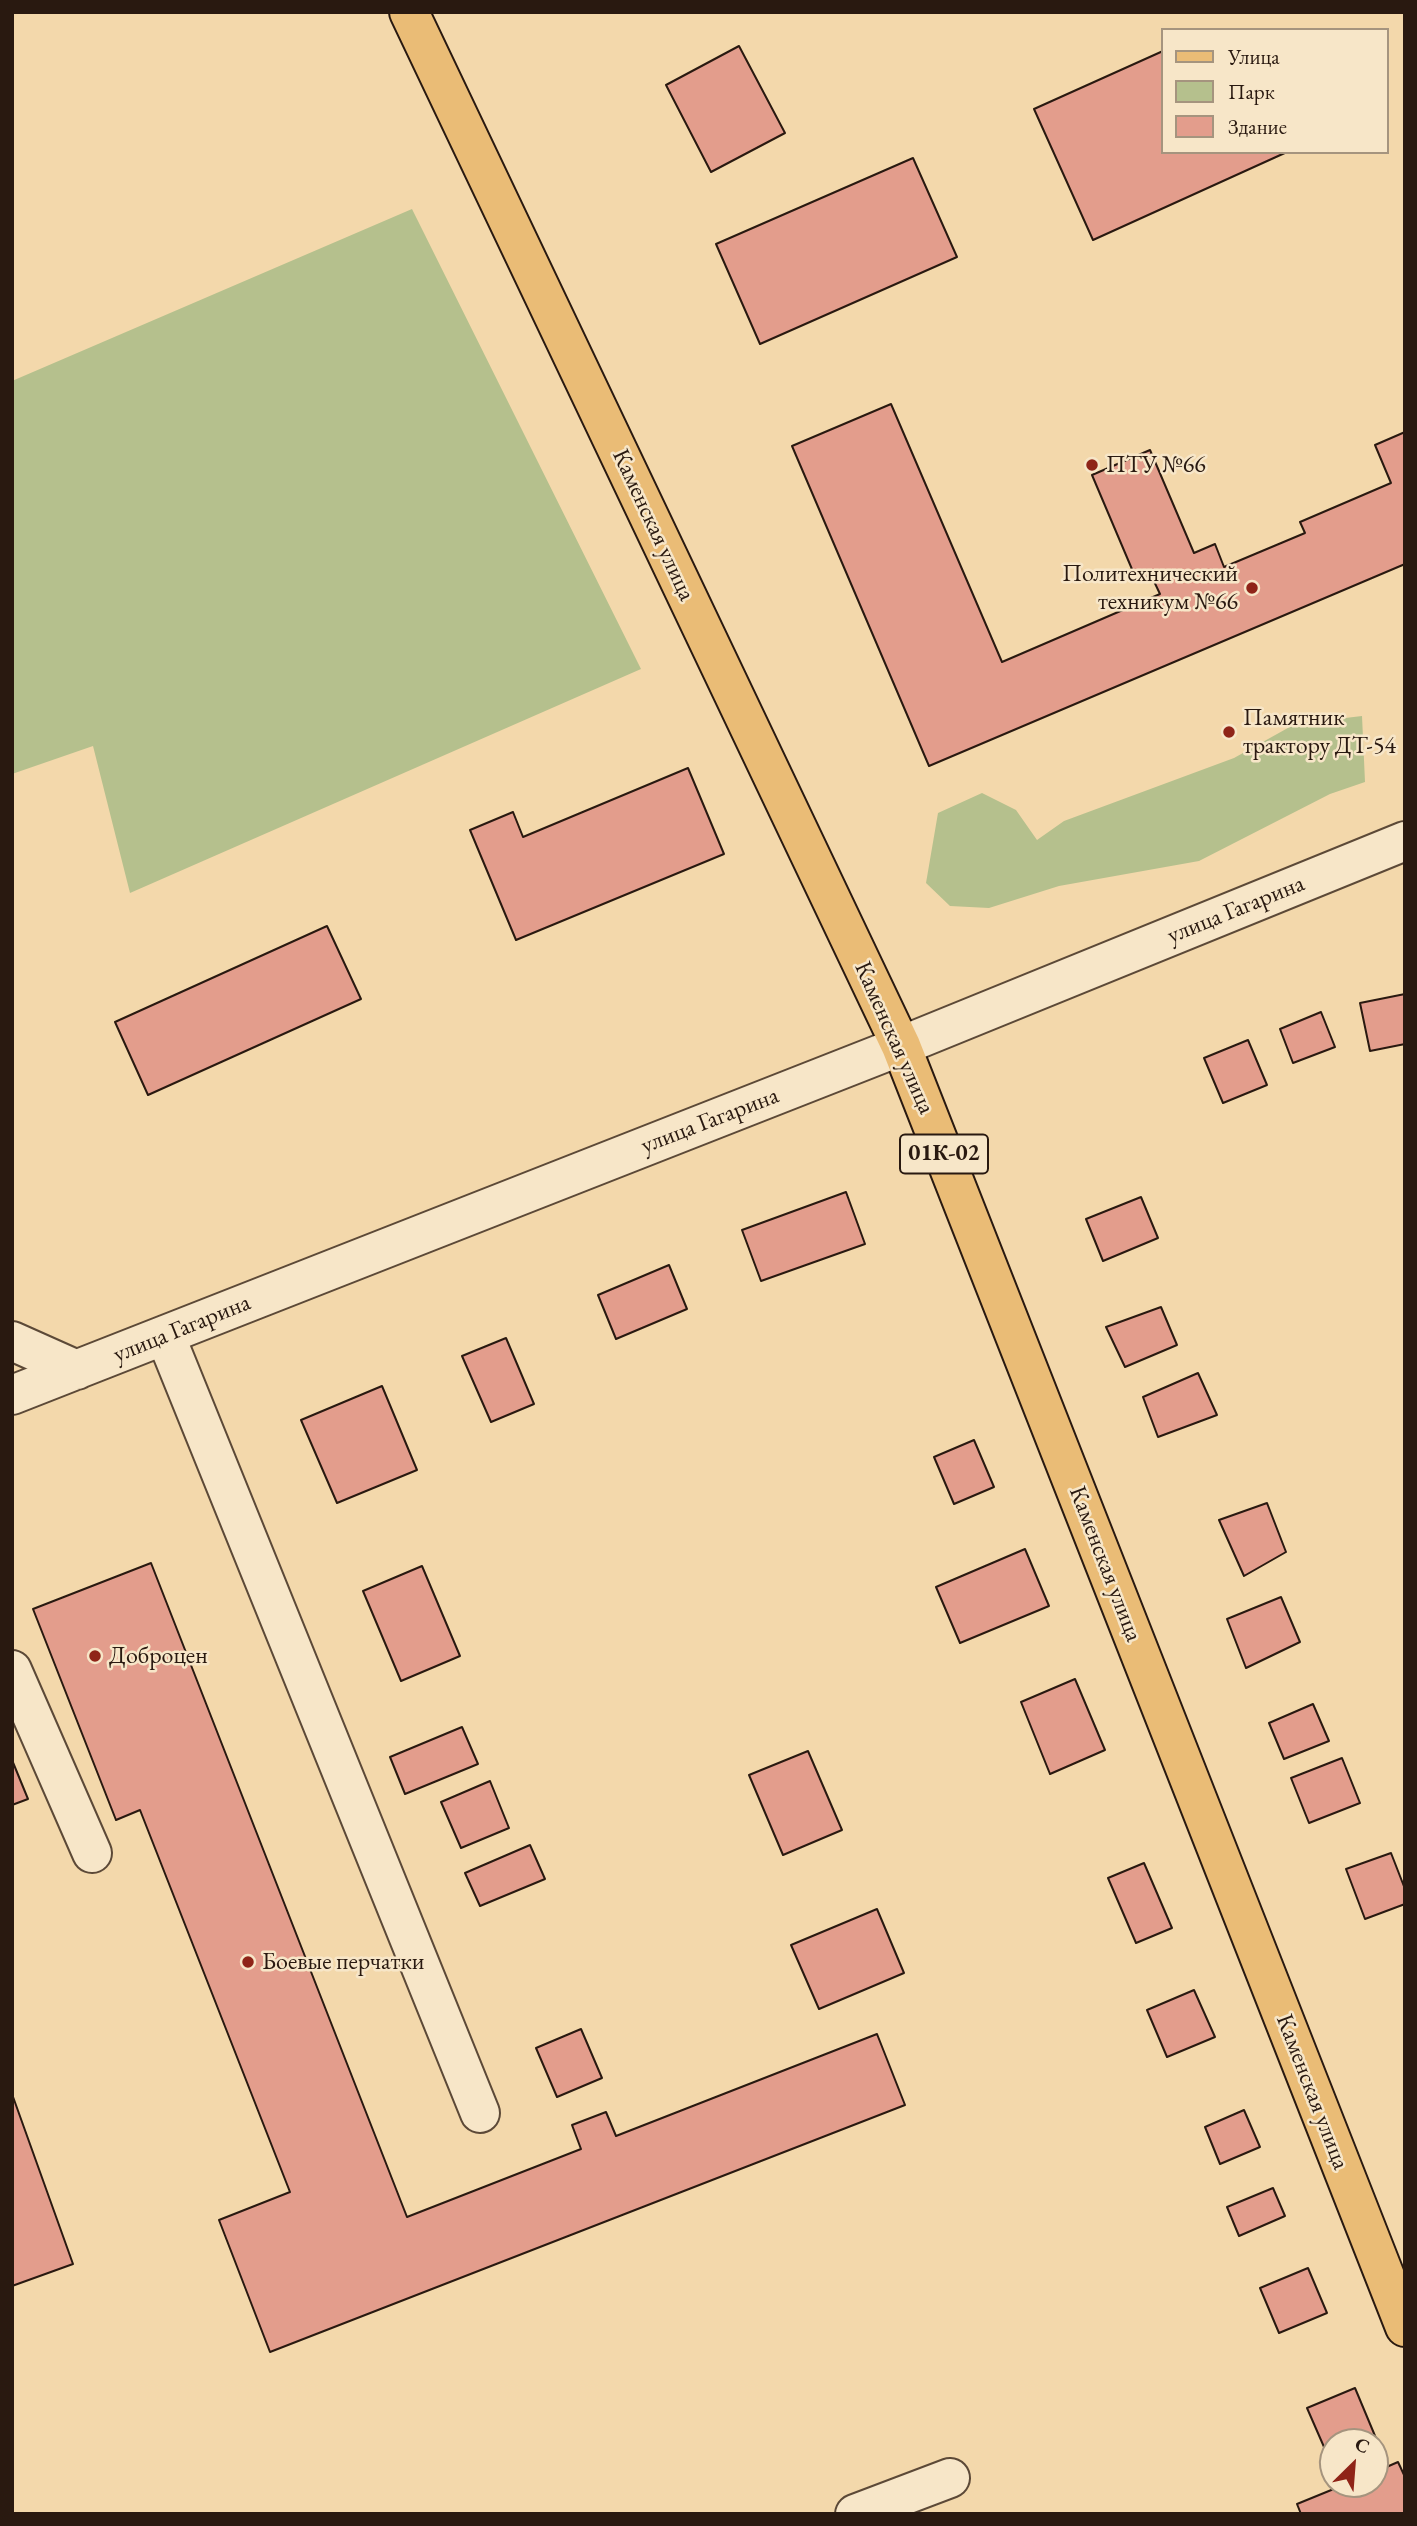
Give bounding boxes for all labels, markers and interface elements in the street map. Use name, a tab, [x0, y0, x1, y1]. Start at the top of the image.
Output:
legend	[1162, 28, 1389, 154]
text: Улица	[1228, 43, 1280, 70]
text: Парк	[1228, 78, 1275, 105]
text: Здание	[1228, 113, 1287, 140]
street label: Каменская улица	[605, 445, 701, 605]
place label: ПТУ №66	[1106, 451, 1206, 479]
marker: ПТУ №66	[1084, 457, 1100, 473]
place label: Политехнический техникум №66	[1062, 560, 1238, 616]
marker: Политехнический техникум №66	[1244, 580, 1260, 596]
place label: Памятник трактору ДТ-54	[1243, 704, 1396, 760]
marker: Памятник трактору ДТ-54	[1221, 724, 1237, 740]
street label: улица Гагарина	[1163, 869, 1309, 951]
street label: Каменская улица	[847, 957, 941, 1119]
street label: улица Гагарина	[637, 1081, 783, 1161]
road number: 01К-02	[900, 1134, 988, 1174]
street label: улица Гагарина	[109, 1288, 255, 1370]
street label: Каменская улица	[1062, 1482, 1148, 1646]
place label: Доброцен	[109, 1642, 208, 1670]
marker: Доброцен	[87, 1648, 103, 1664]
place label: Боевые перчатки	[262, 1948, 425, 1976]
marker: Боевые перчатки	[240, 1954, 256, 1970]
street label: Каменская улица	[1269, 2010, 1355, 2174]
north arrow	[1319, 2428, 1389, 2498]
text: С	[1351, 2431, 1374, 2460]

